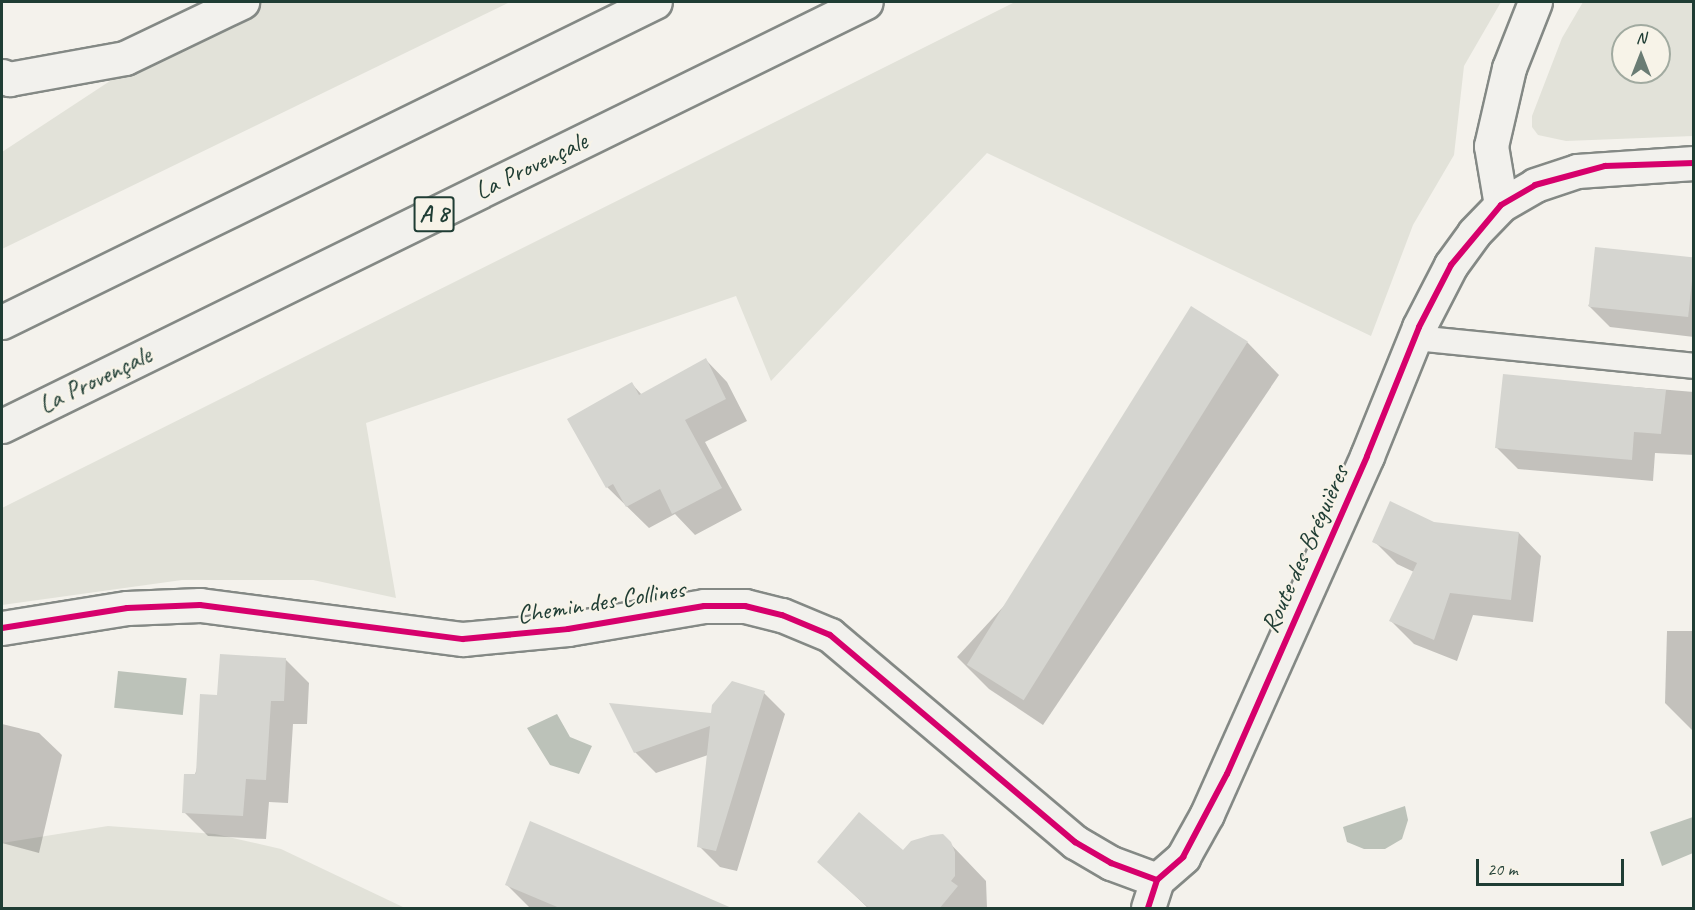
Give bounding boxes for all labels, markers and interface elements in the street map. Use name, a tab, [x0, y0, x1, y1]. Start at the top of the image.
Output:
north arrow	[1611, 24, 1671, 84]
text: N	[1636, 28, 1646, 48]
street label: La Provençale	[470, 125, 592, 207]
road number: A 8	[413, 193, 455, 235]
street label: La Provençale	[34, 339, 156, 421]
street label: Route des Bréguières	[1254, 461, 1356, 637]
street label: Chemin des Collines	[515, 573, 687, 631]
scale bar	[1479, 847, 1628, 885]
text: 20 m	[1487, 858, 1518, 880]

